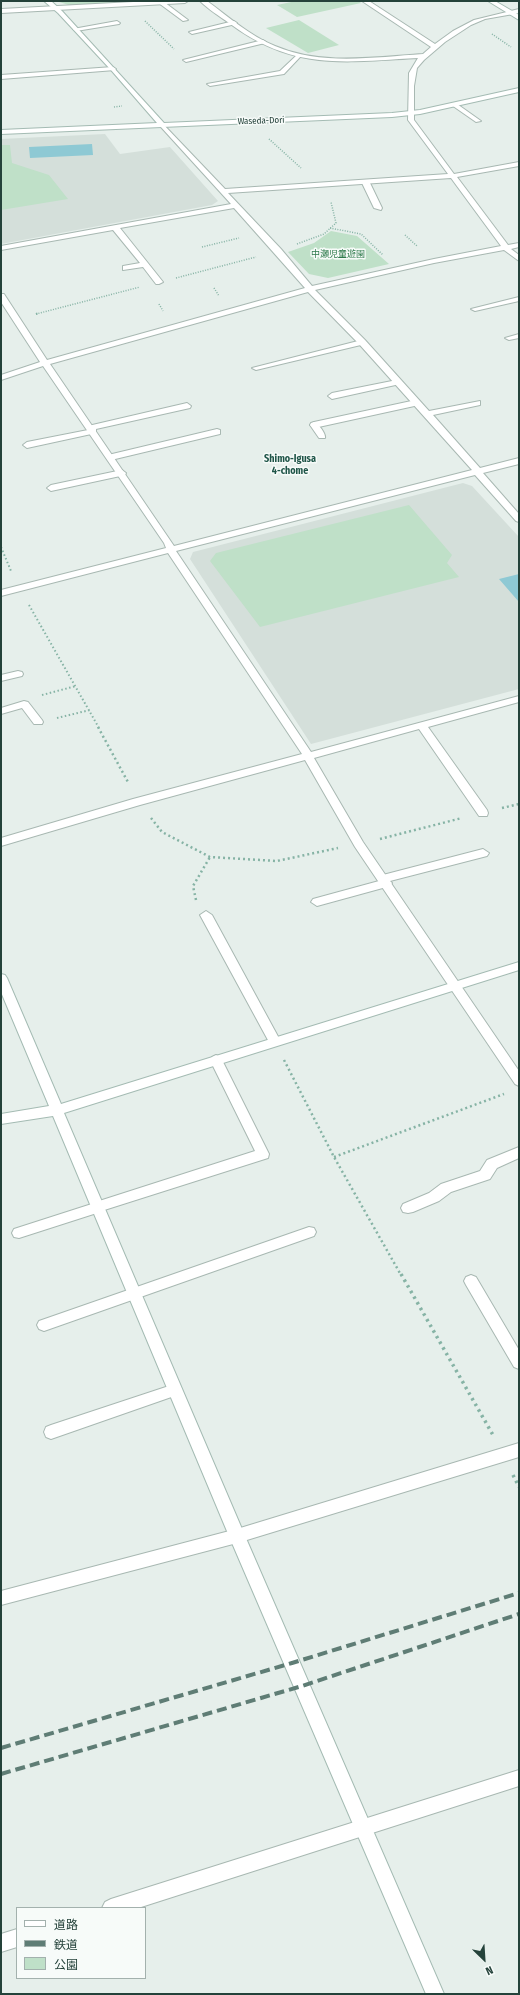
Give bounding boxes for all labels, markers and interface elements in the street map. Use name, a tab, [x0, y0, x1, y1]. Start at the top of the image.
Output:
street label: Waseda-Dori	[237, 115, 285, 127]
park label: 中瀬児童遊園	[311, 249, 365, 259]
district label: Shimo-Igusa 4-chome	[264, 453, 316, 476]
legend	[16, 1907, 146, 1979]
text: 道路	[54, 1918, 78, 1932]
text: 鉄道	[54, 1938, 78, 1952]
north arrow	[464, 1939, 504, 1979]
text: 公園	[54, 1958, 78, 1972]
text: N	[484, 1963, 495, 1978]

